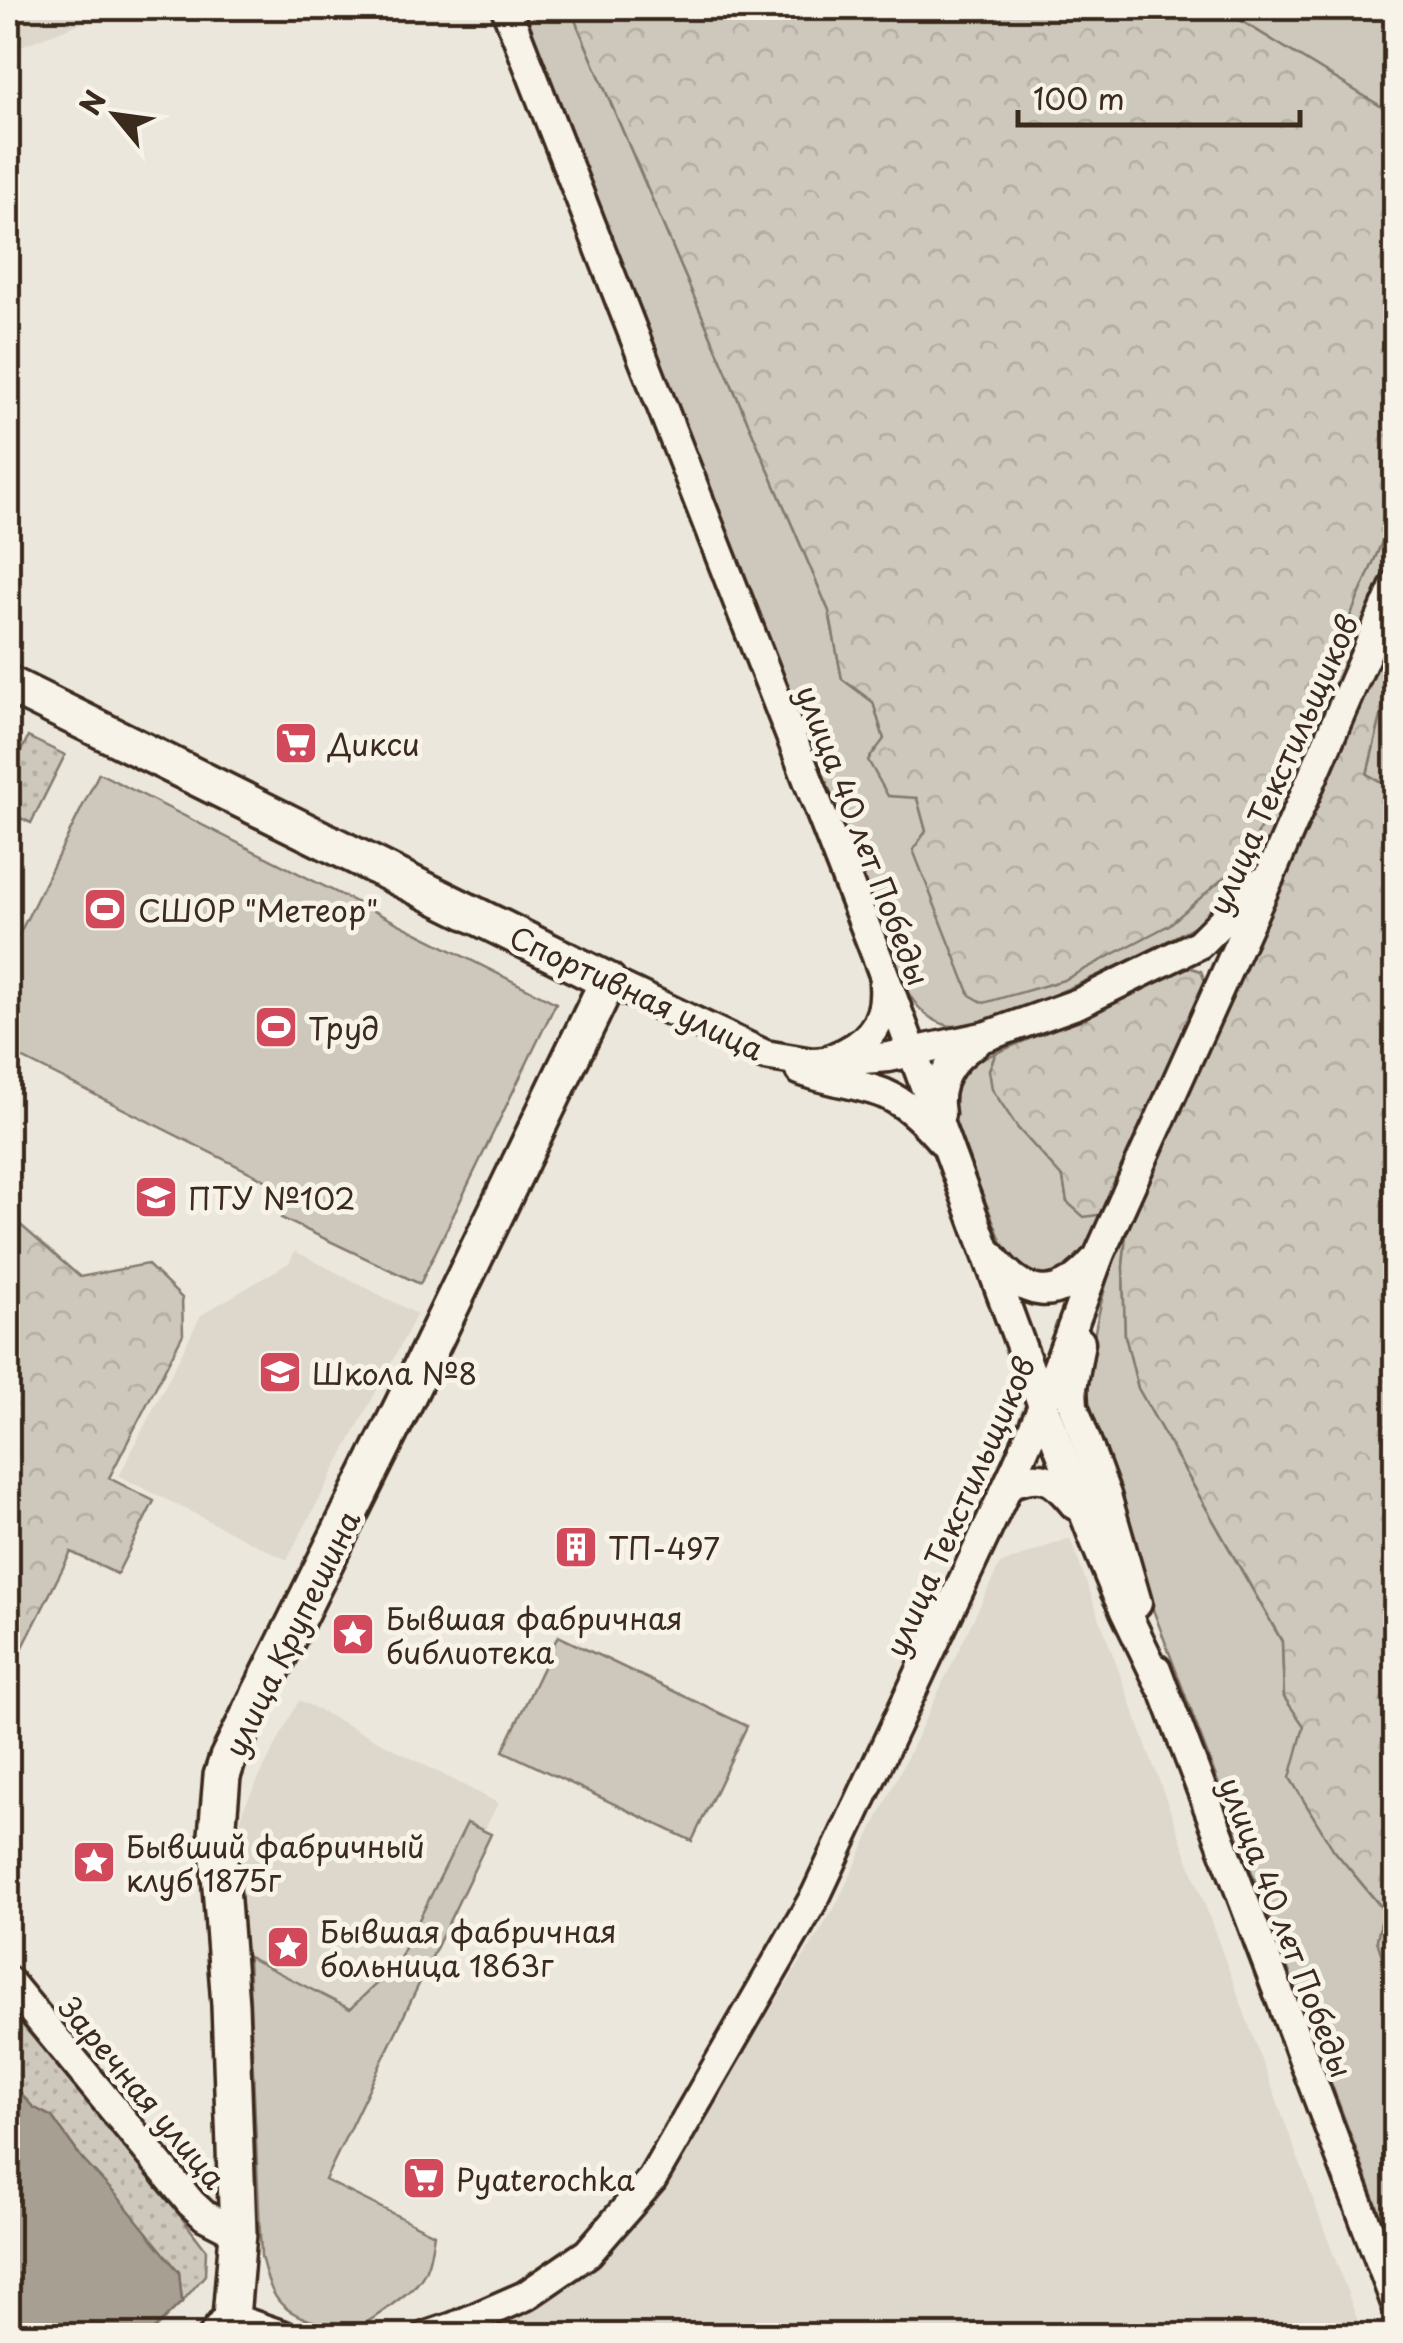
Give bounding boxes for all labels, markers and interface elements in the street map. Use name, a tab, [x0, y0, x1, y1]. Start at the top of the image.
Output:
north arrow	[65, 65, 165, 165]
scale bar	[1018, 65, 1300, 127]
text: 100 m	[1033, 75, 1125, 120]
text: N	[68, 82, 116, 122]
street label: улица Текстильщиков	[1196, 607, 1368, 921]
street label: улица 40 лет Победы	[786, 678, 942, 992]
supermarket icon: Дикси	[273, 720, 319, 766]
place label: Дикси	[327, 721, 420, 766]
sports icon: СШОР "Метеор"	[82, 886, 128, 932]
place label: СШОР "Метеор"	[138, 887, 378, 932]
street label: Спортивная улица	[503, 913, 772, 1071]
sports icon: Труд	[253, 1004, 299, 1050]
place label: Труд	[308, 1005, 379, 1050]
school or university icon: ПТУ №102	[133, 1174, 179, 1220]
place label: ПТУ №102	[188, 1175, 356, 1220]
school or university icon: Школа №8	[257, 1349, 303, 1395]
street label: улица Текстильщиков	[873, 1349, 1045, 1663]
place label: Школа №8	[312, 1350, 477, 1395]
street label: улица Крупешина	[212, 1502, 370, 1764]
building icon: ТП-497	[553, 1524, 599, 1570]
place label: ТП-497	[608, 1525, 720, 1570]
place label: Бывшая фабричная библиотека	[386, 1595, 683, 1674]
place icon: Бывшая фабричная библиотека	[330, 1611, 376, 1657]
street label: улица 40 лет Победы	[1209, 1770, 1365, 2084]
place label: Бывший фабричный клуб 1875г	[126, 1823, 425, 1902]
place icon: Бывший фабричный клуб 1875г	[71, 1839, 117, 1885]
place label: Бывшая фабричная больница 1863г	[320, 1908, 617, 1987]
place icon: Бывшая фабричная больница 1863г	[265, 1924, 311, 1970]
street label: Заречная улица	[49, 1986, 237, 2198]
supermarket icon: Pyaterochka	[401, 2155, 447, 2201]
place label: Pyaterochka	[456, 2156, 635, 2201]

